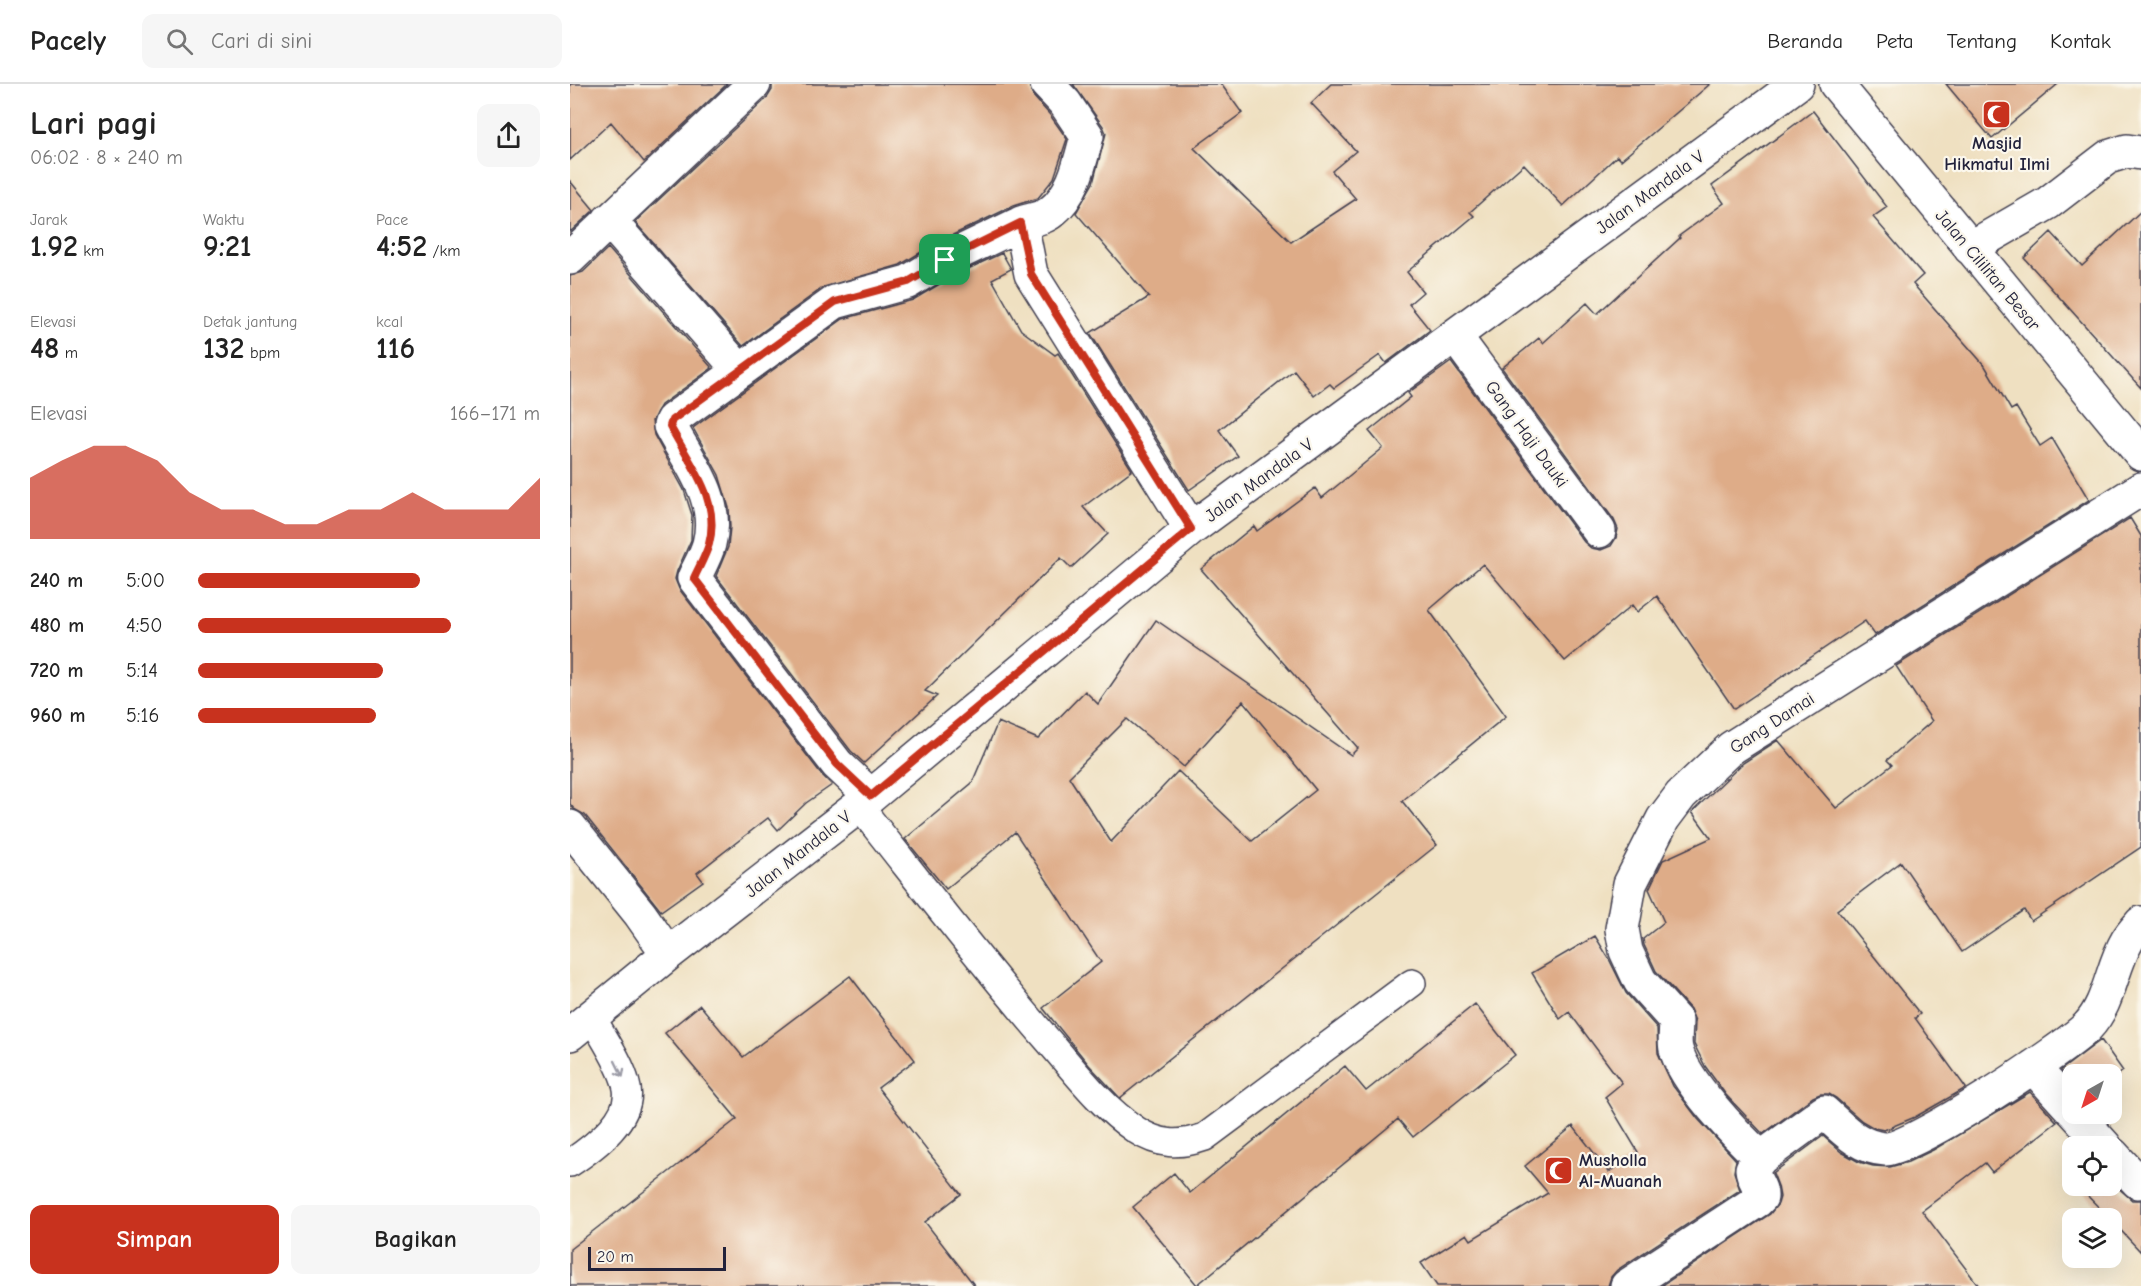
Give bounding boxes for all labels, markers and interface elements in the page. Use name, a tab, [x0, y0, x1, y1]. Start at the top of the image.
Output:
search box	[142, 14, 562, 68]
text: Pacely	[30, 25, 106, 57]
icon: search	[163, 25, 196, 58]
text: Cari di sini	[211, 28, 312, 54]
text: Beranda	[1767, 29, 1843, 53]
text: Peta	[1876, 29, 1914, 53]
text: Tentang	[1947, 29, 2017, 53]
text: Kontak	[2050, 29, 2111, 53]
mosque icon: Masjid Hikmatul Ilmi	[1981, 98, 2013, 130]
text: Lari pagi	[30, 104, 157, 142]
button: share	[477, 104, 540, 167]
place label: Masjid Hikmatul Ilmi	[1944, 133, 2050, 175]
text: 06:02 · 8 × 240 m	[30, 146, 183, 169]
street label: Jalan Mandala V	[1592, 146, 1709, 239]
street label: Jalan Cililitan Besar	[1931, 205, 2045, 336]
text: Jarak	[30, 211, 68, 229]
text: Waktu	[203, 211, 245, 229]
text: Pace	[376, 211, 408, 229]
text: 1.92	[30, 229, 78, 264]
text: 9:21	[203, 229, 252, 264]
text: 4:52	[376, 229, 427, 264]
pin	[919, 234, 970, 285]
text: km	[78, 242, 104, 260]
text: /km	[427, 242, 460, 260]
icon: arrive	[928, 243, 961, 276]
text: Elevasi	[30, 313, 76, 331]
text: Detak jantung	[203, 313, 298, 331]
text: kcal	[376, 313, 403, 331]
text: 48	[30, 331, 59, 366]
text: 132	[203, 331, 245, 366]
text: 116	[376, 331, 415, 366]
text: m	[59, 344, 78, 362]
text: bpm	[245, 344, 280, 362]
street label: Gang Haji Dauki	[1481, 377, 1572, 492]
text: Elevasi	[30, 402, 88, 425]
text: 166–171 m	[450, 402, 540, 425]
street label: Jalan Mandala V	[1201, 434, 1318, 527]
text: 240 m	[30, 569, 83, 592]
text: 5:00	[126, 569, 165, 592]
text: 480 m	[30, 614, 84, 637]
text: 4:50	[126, 614, 162, 637]
text: 720 m	[30, 659, 83, 682]
text: 5:14	[126, 659, 158, 682]
street label: Gang Damai	[1726, 688, 1818, 759]
text: 960 m	[30, 704, 85, 727]
text: 5:16	[126, 704, 159, 727]
street label: Jalan Mandala V	[741, 806, 856, 902]
one-way arrow	[614, 1059, 626, 1077]
north arrow	[2062, 1064, 2122, 1124]
map controls	[2062, 1064, 2122, 1268]
button: locate	[2062, 1136, 2122, 1196]
place label: Musholla Al-Muanah	[1579, 1150, 1662, 1192]
mosque icon: Musholla Al-Muanah	[1542, 1154, 1574, 1186]
button: Simpan	[30, 1205, 279, 1274]
button: Bagikan	[291, 1205, 540, 1274]
button: layers	[2062, 1208, 2122, 1268]
scale bar	[588, 1244, 726, 1272]
text: 20 m	[597, 1248, 634, 1266]

